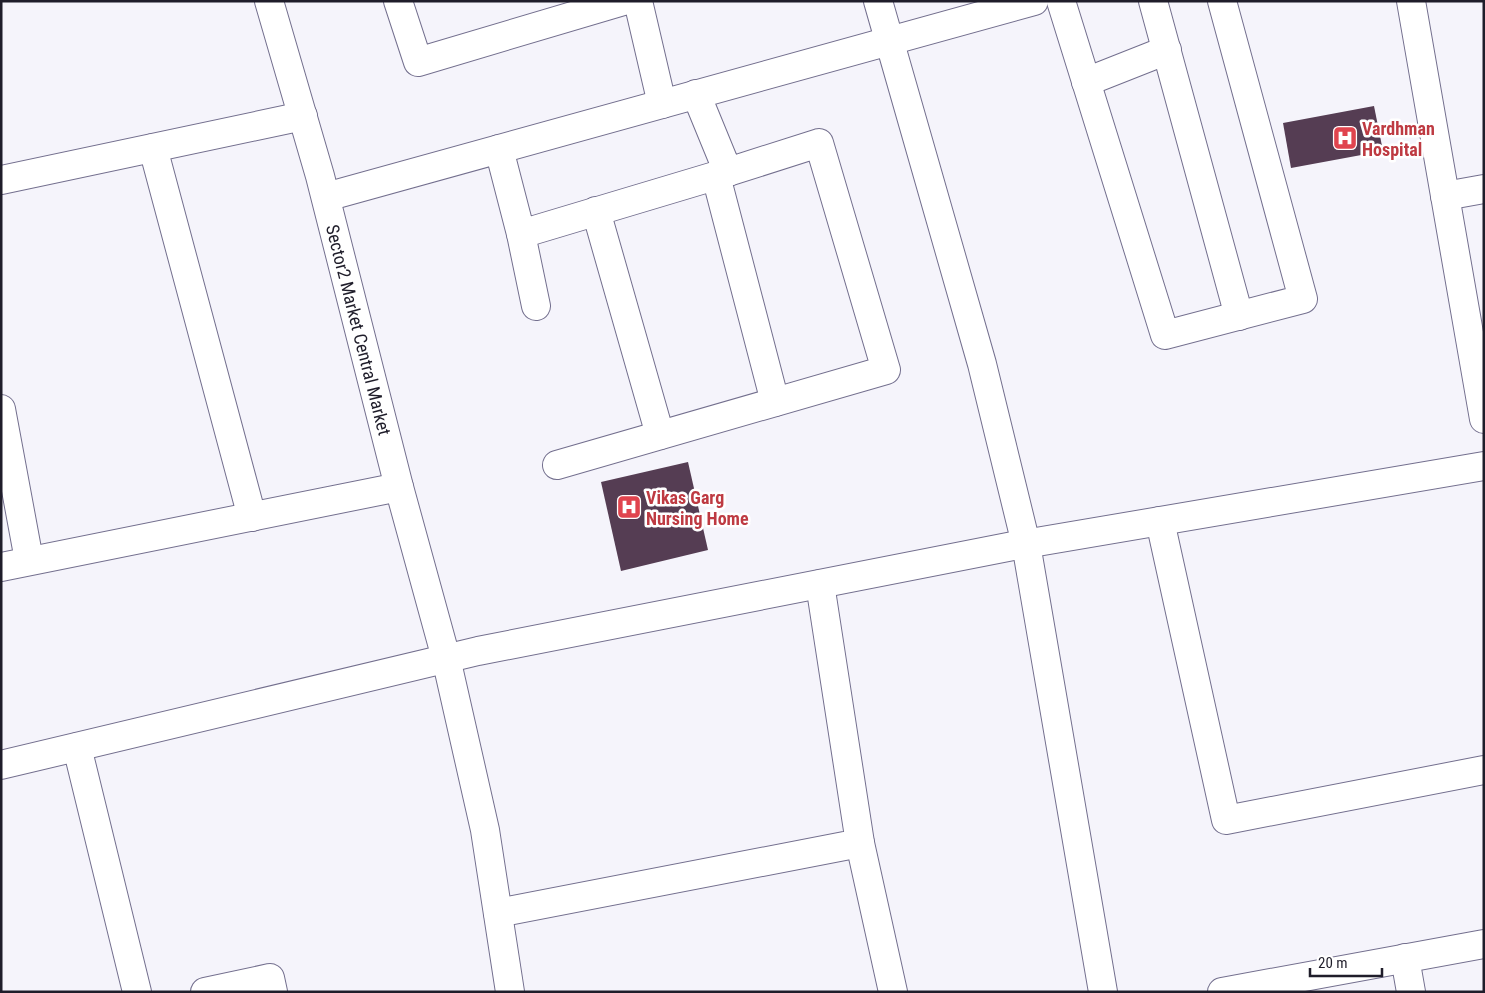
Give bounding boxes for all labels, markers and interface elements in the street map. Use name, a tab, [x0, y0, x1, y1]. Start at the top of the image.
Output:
place label: Vardhman Hospital	[1362, 118, 1435, 160]
hospital icon: Vardhman Hospital	[1332, 125, 1358, 151]
street label: Sector2 Market Central Market	[322, 222, 396, 437]
place label: Vikas Garg Nursing Home	[646, 487, 749, 529]
hospital icon: Vikas Garg Nursing Home	[616, 494, 642, 520]
scale bar	[1310, 946, 1382, 978]
text: 20 m	[1318, 954, 1348, 972]

